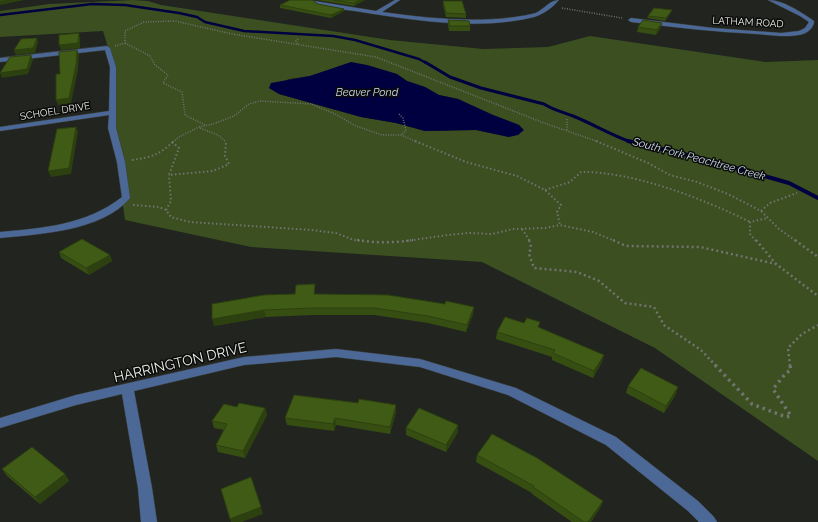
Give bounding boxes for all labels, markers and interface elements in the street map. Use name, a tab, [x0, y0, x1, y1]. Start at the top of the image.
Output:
street label: LATHAM ROAD	[712, 15, 784, 29]
water label: Beaver Pond	[336, 86, 399, 99]
street label: SCHOEL DRIVE	[19, 100, 91, 122]
water label: South Fork Peachtree Creek	[630, 135, 767, 183]
street label: HARRINGTON DRIVE	[112, 339, 248, 385]

